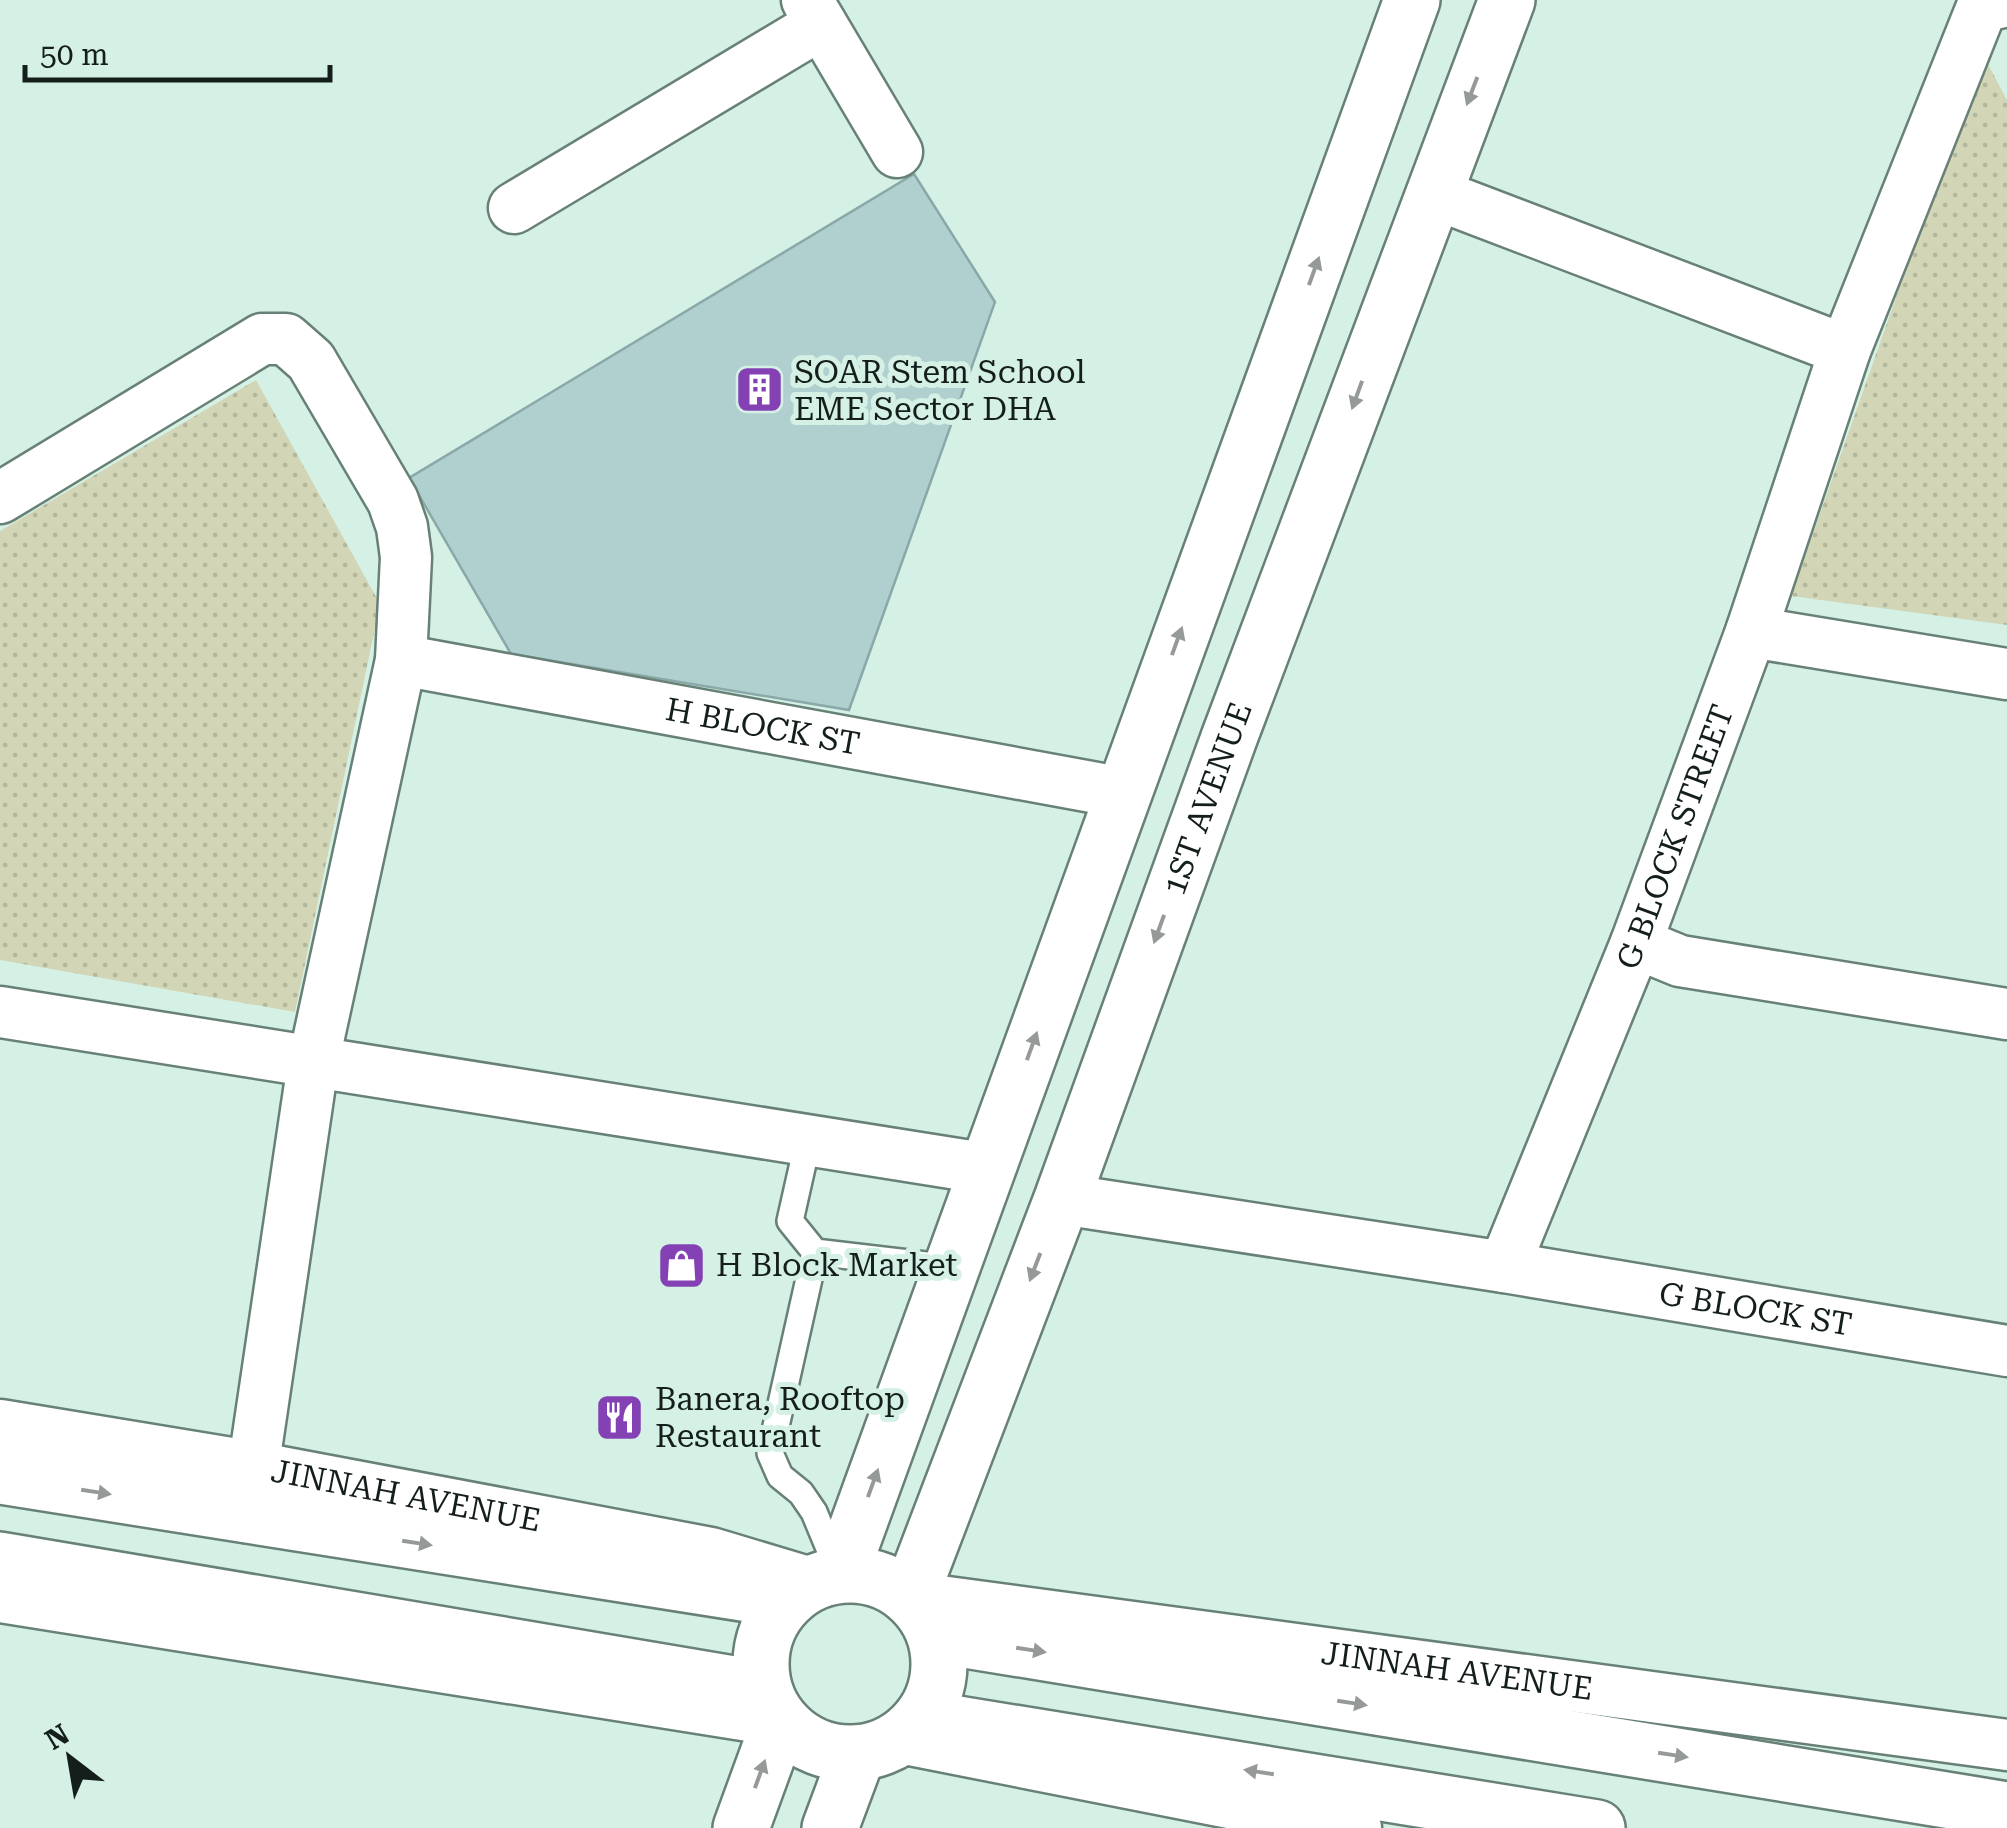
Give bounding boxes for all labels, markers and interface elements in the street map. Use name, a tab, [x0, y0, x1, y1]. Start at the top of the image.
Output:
scale bar	[25, 20, 330, 82]
text: 50 m	[40, 37, 109, 72]
one-way arrow	[1464, 76, 1480, 106]
one-way arrow	[1307, 255, 1322, 285]
place label: SOAR Stem School EME Sector DHA	[794, 353, 1086, 428]
building icon: SOAR Stem School EME Sector DHA	[733, 364, 785, 416]
one-way arrow	[1349, 380, 1364, 410]
one-way arrow	[1170, 626, 1185, 656]
street label: H BLOCK ST	[663, 690, 863, 763]
street label: 1ST AVENUE	[1155, 697, 1260, 900]
street label: G BLOCK STREET	[1608, 700, 1741, 975]
one-way arrow	[1151, 915, 1166, 945]
one-way arrow	[1025, 1031, 1040, 1061]
shop icon: H Block Market	[655, 1239, 707, 1291]
place label: H Block Market	[716, 1246, 958, 1284]
one-way arrow	[1027, 1253, 1042, 1283]
street label: G BLOCK ST	[1656, 1274, 1855, 1344]
place label: Banera, Rooftop Restaurant	[655, 1380, 905, 1455]
restaurant icon: Banera, Rooftop Restaurant	[594, 1391, 646, 1443]
street label: JINNAH AVENUE	[268, 1451, 544, 1539]
one-way arrow	[866, 1468, 881, 1498]
one-way arrow	[81, 1485, 112, 1500]
one-way arrow	[402, 1536, 433, 1552]
street label: JINNAH AVENUE	[1319, 1634, 1595, 1708]
one-way arrow	[1016, 1643, 1047, 1659]
one-way arrow	[1336, 1696, 1368, 1711]
north arrow	[20, 1708, 120, 1808]
text: N	[40, 1717, 75, 1757]
one-way arrow	[1657, 1748, 1689, 1763]
one-way arrow	[753, 1759, 768, 1789]
one-way arrow	[1243, 1763, 1275, 1779]

